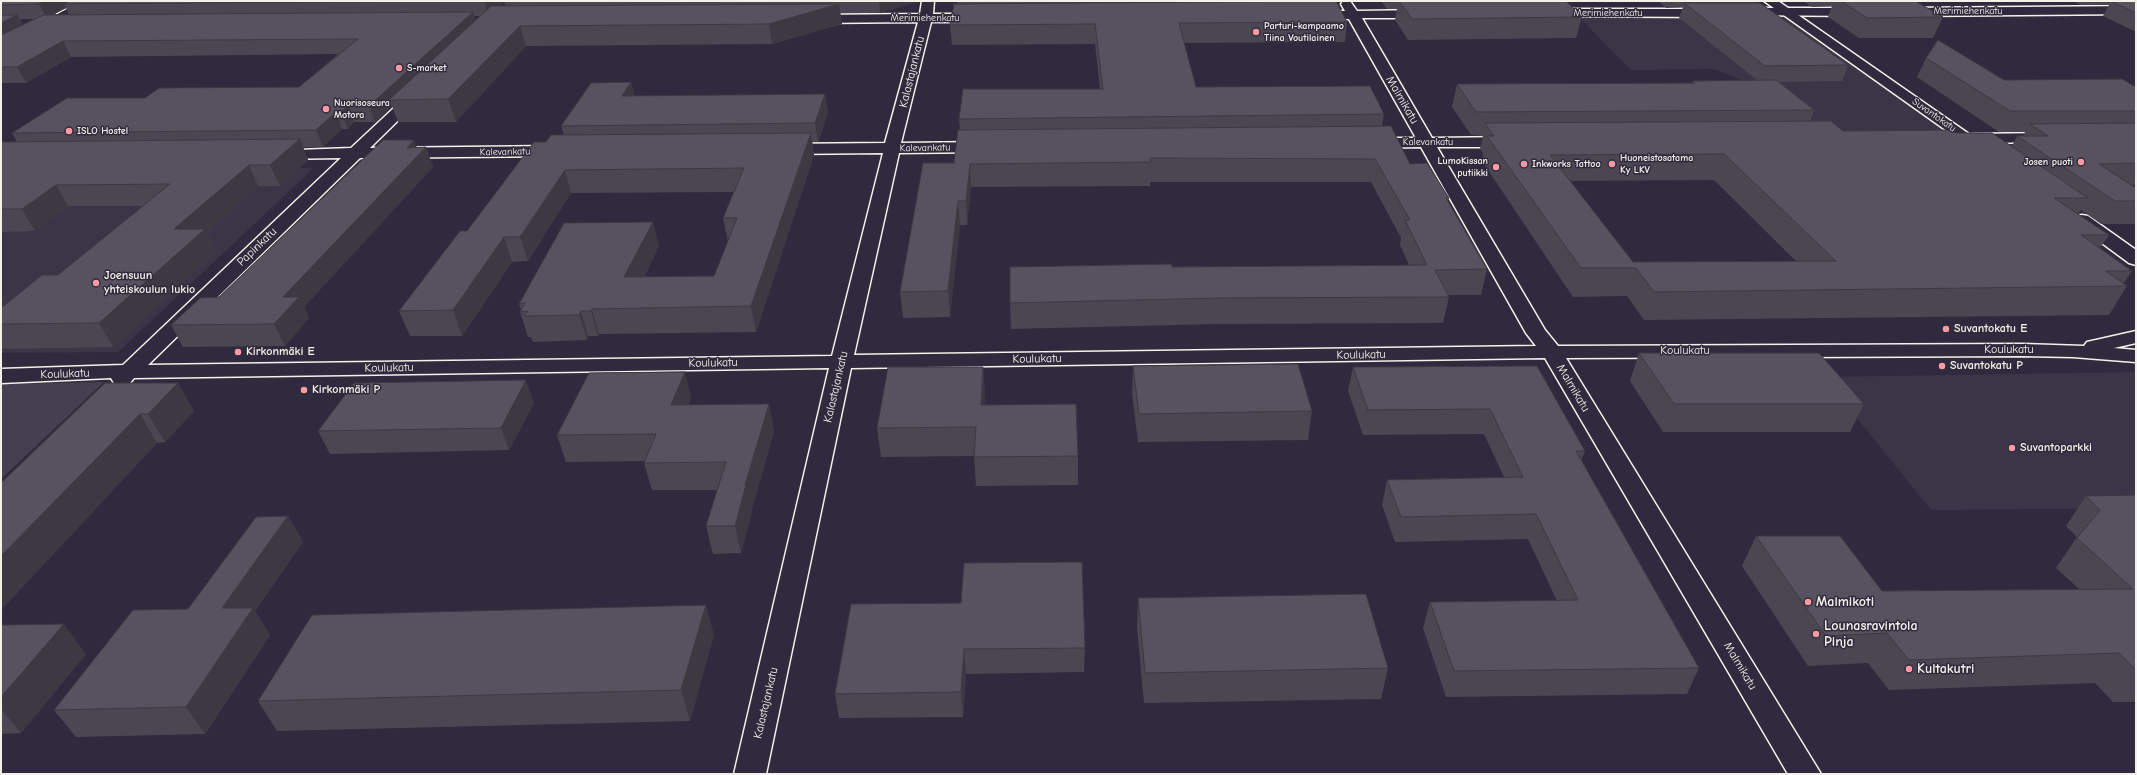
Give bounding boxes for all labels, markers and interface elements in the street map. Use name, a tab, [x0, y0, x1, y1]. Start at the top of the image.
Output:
street label: Merimiehenkatu	[1934, 5, 2002, 17]
street label: Merimiehenkatu	[1574, 7, 1642, 19]
street label: Merimiehenkatu	[891, 12, 959, 24]
place label: Parturi-kampaamo Tiina Voutilainen	[1264, 20, 1344, 44]
marker: Parturi-kampaamo Tiina Voutilainen	[1251, 27, 1261, 37]
street label: Kalastajankatu	[896, 35, 928, 109]
place label: S-market	[407, 62, 447, 74]
marker: S-market	[394, 63, 404, 73]
street label: Malmikatu	[1383, 74, 1421, 126]
street label: Suvantokatu	[1910, 95, 1958, 135]
place label: Nuorisoseura Motora	[334, 97, 390, 120]
marker: Nuorisoseura Motora	[321, 104, 331, 114]
place label: ISLO Hostel	[77, 125, 128, 137]
marker: ISLO Hostel	[64, 126, 74, 136]
street label: Kalevankatu	[1403, 136, 1453, 148]
street label: Kalevankatu	[900, 142, 950, 154]
street label: Kalevankatu	[480, 146, 530, 158]
place label: Huoneistosatama Ky LKV	[1620, 152, 1693, 176]
place label: LumoKissan putiikki	[1437, 155, 1488, 178]
place label: Josen puoti	[2024, 156, 2073, 168]
marker: Josen puoti	[2076, 157, 2086, 167]
place label: Inkworks Tattoo	[1532, 158, 1601, 170]
marker: Inkworks Tattoo	[1519, 159, 1529, 169]
marker: Huoneistosatama Ky LKV	[1607, 159, 1617, 169]
marker: LumoKissan putiikki	[1491, 162, 1501, 172]
street label: Papinkatu	[234, 225, 280, 269]
place label: Joensuun yhteiskoulun lukio	[104, 269, 195, 297]
marker: Joensuun yhteiskoulun lukio	[91, 278, 101, 288]
place label: Suvantokatu E	[1954, 322, 2027, 336]
marker: Suvantokatu E	[1941, 324, 1951, 334]
street label: Koulukatu	[1984, 343, 2034, 357]
street label: Koulukatu	[1660, 344, 1710, 358]
place label: Kirkonmäki E	[246, 345, 315, 359]
marker: Kirkonmäki E	[233, 347, 243, 357]
street label: Koulukatu	[1336, 347, 1386, 363]
street label: Kalastajankatu	[821, 350, 851, 424]
street label: Koulukatu	[1012, 351, 1062, 367]
street label: Koulukatu	[688, 355, 738, 371]
place label: Suvantokatu P	[1950, 359, 2023, 373]
street label: Koulukatu	[364, 360, 414, 376]
marker: Suvantokatu P	[1937, 361, 1947, 371]
street label: Malmikatu	[1553, 362, 1593, 414]
street label: Koulukatu	[40, 366, 90, 382]
place label: Kirkonmäki P	[312, 383, 380, 397]
marker: Kirkonmäki P	[299, 385, 309, 395]
place label: Suvantoparkki	[2020, 441, 2092, 455]
marker: Suvantoparkki	[2007, 443, 2017, 453]
place label: Malmikoti	[1816, 594, 1874, 610]
marker: Malmikoti	[1803, 597, 1813, 607]
place label: Lounasravintola Pinja	[1824, 618, 1918, 650]
marker: Lounasravintola Pinja	[1811, 629, 1821, 639]
street label: Malmikatu	[1720, 640, 1760, 692]
place label: Kultakutri	[1917, 661, 1975, 677]
marker: Kultakutri	[1904, 664, 1914, 674]
street label: Kalastajankatu	[751, 666, 781, 740]

